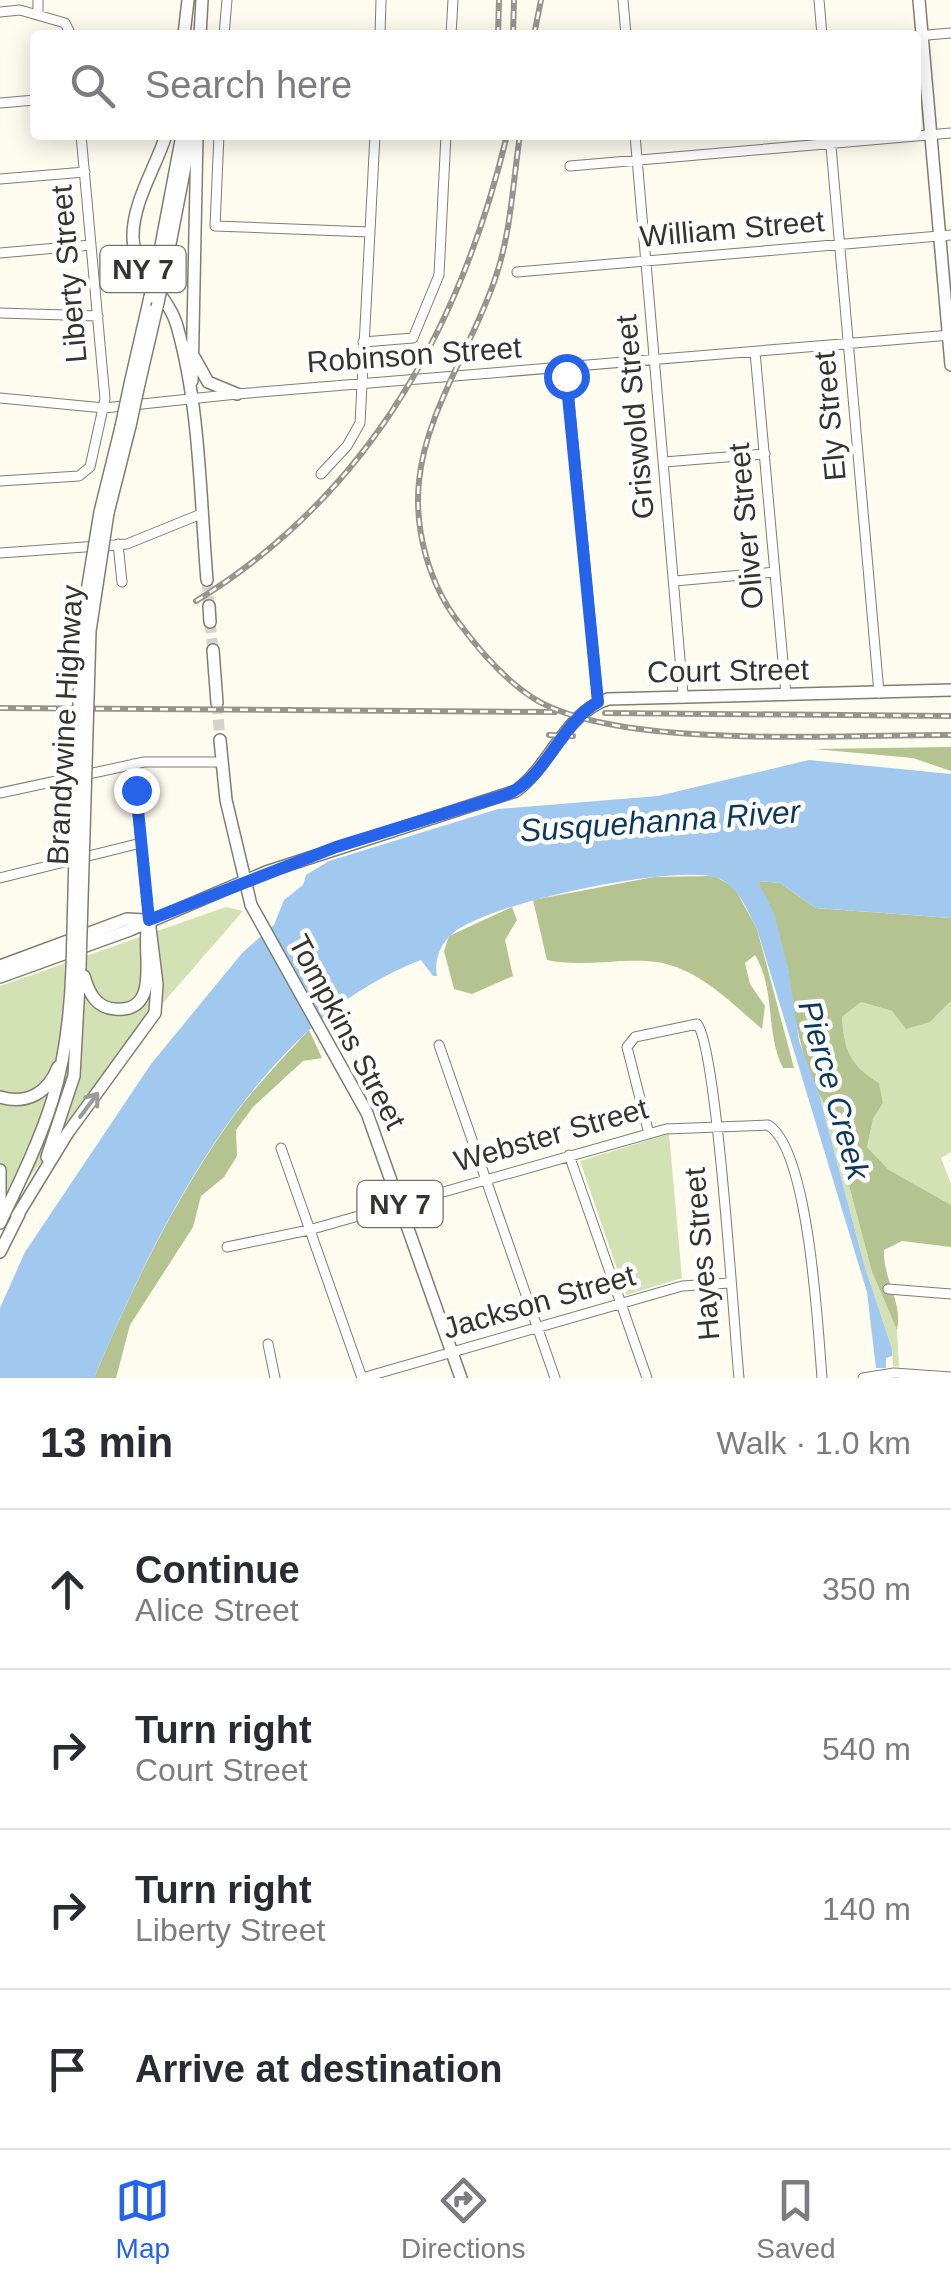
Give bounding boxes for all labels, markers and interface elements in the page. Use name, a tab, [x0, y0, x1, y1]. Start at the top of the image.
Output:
search box	[30, 30, 921, 140]
icon: search	[65, 58, 120, 113]
text: Search here	[145, 64, 352, 106]
street label: Liberty Street	[44, 183, 93, 364]
street label: William Street	[638, 204, 826, 253]
road number: NY 7	[100, 246, 186, 292]
street label: Griswold Street	[609, 313, 660, 521]
street label: Robinson Street	[306, 330, 523, 378]
street label: Ely Street	[807, 349, 852, 482]
route start	[544, 354, 590, 400]
street label: Oliver Street	[722, 441, 769, 611]
street label: Brandywine Highway	[41, 584, 88, 866]
street label: Court Street	[647, 653, 810, 688]
route end	[114, 768, 160, 814]
water label: Susquehanna River	[519, 793, 803, 849]
street label: Tompkins Street	[282, 929, 413, 1135]
water label: Pierce Creek	[791, 996, 877, 1186]
street label: Webster Street	[450, 1091, 652, 1178]
one-way arrow	[79, 1092, 100, 1119]
street label: Hayes Street	[677, 1166, 725, 1342]
road number: NY 7	[358, 1181, 442, 1227]
street label: Jackson Street	[439, 1258, 639, 1345]
text: 13 min	[40, 1419, 173, 1466]
text: Walk · 1.0 km	[717, 1425, 911, 1461]
text: Continue	[135, 1549, 300, 1591]
icon: ahead	[40, 1562, 95, 1617]
text: 350 m	[822, 1571, 911, 1607]
text: Alice Street	[135, 1592, 299, 1628]
text: Turn right	[135, 1709, 312, 1751]
icon: right	[40, 1722, 95, 1777]
text: 540 m	[822, 1731, 911, 1767]
text: Court Street	[135, 1752, 308, 1788]
text: Turn right	[135, 1869, 312, 1911]
icon: right	[40, 1882, 95, 1937]
text: 140 m	[822, 1891, 911, 1927]
text: Liberty Street	[135, 1912, 325, 1948]
icon: arrive	[40, 2042, 95, 2097]
text: Arrive at destination	[135, 2048, 502, 2090]
tab: Map	[115, 2173, 170, 2265]
tab: Directions	[401, 2173, 526, 2265]
tab: Saved	[756, 2173, 836, 2265]

